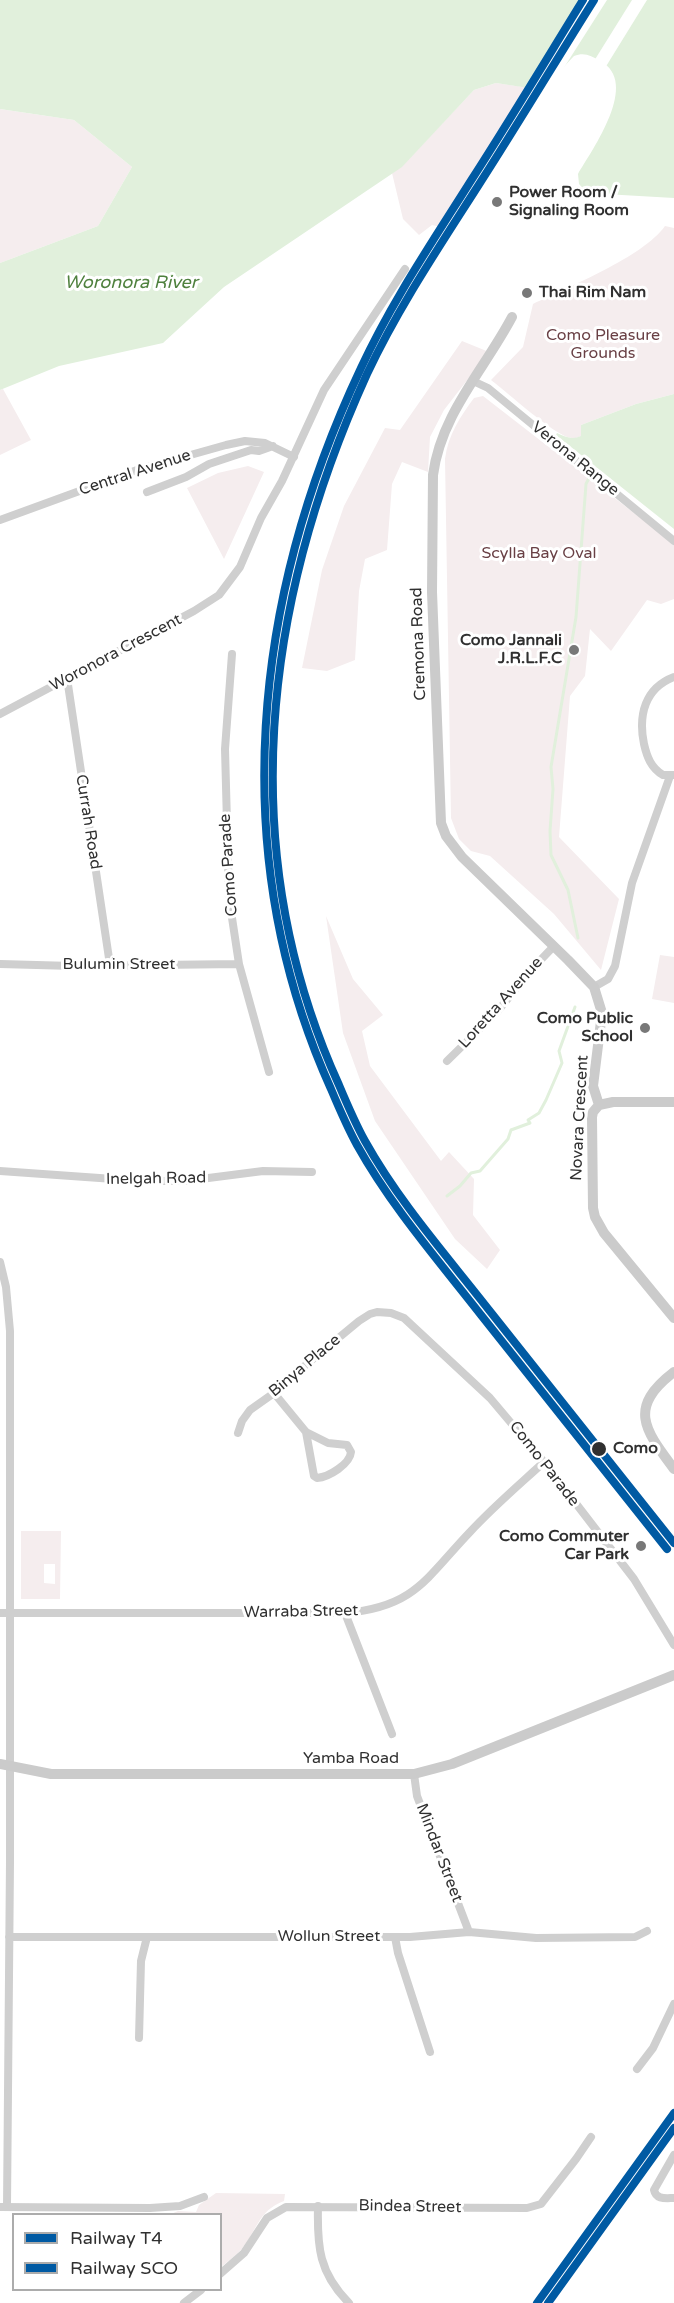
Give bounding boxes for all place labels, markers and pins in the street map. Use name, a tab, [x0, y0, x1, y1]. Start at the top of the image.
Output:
place label: Power Room / Signaling Room	[509, 183, 629, 221]
marker: Power Room / Signaling Room	[490, 195, 504, 209]
place label: Thai Rim Nam	[539, 283, 646, 303]
marker: Thai Rim Nam	[520, 286, 534, 300]
place label: Como Jannali J.R.L.F.C	[460, 631, 562, 669]
marker: Como Jannali J.R.L.F.C	[567, 643, 581, 657]
place label: Como Public School	[537, 1009, 633, 1047]
marker: Como Public School	[638, 1021, 652, 1035]
place label: Como	[613, 1439, 658, 1459]
marker: Como	[590, 1440, 608, 1458]
place label: Como Commuter Car Park	[499, 1527, 629, 1565]
marker: Como Commuter Car Park	[634, 1539, 648, 1553]

